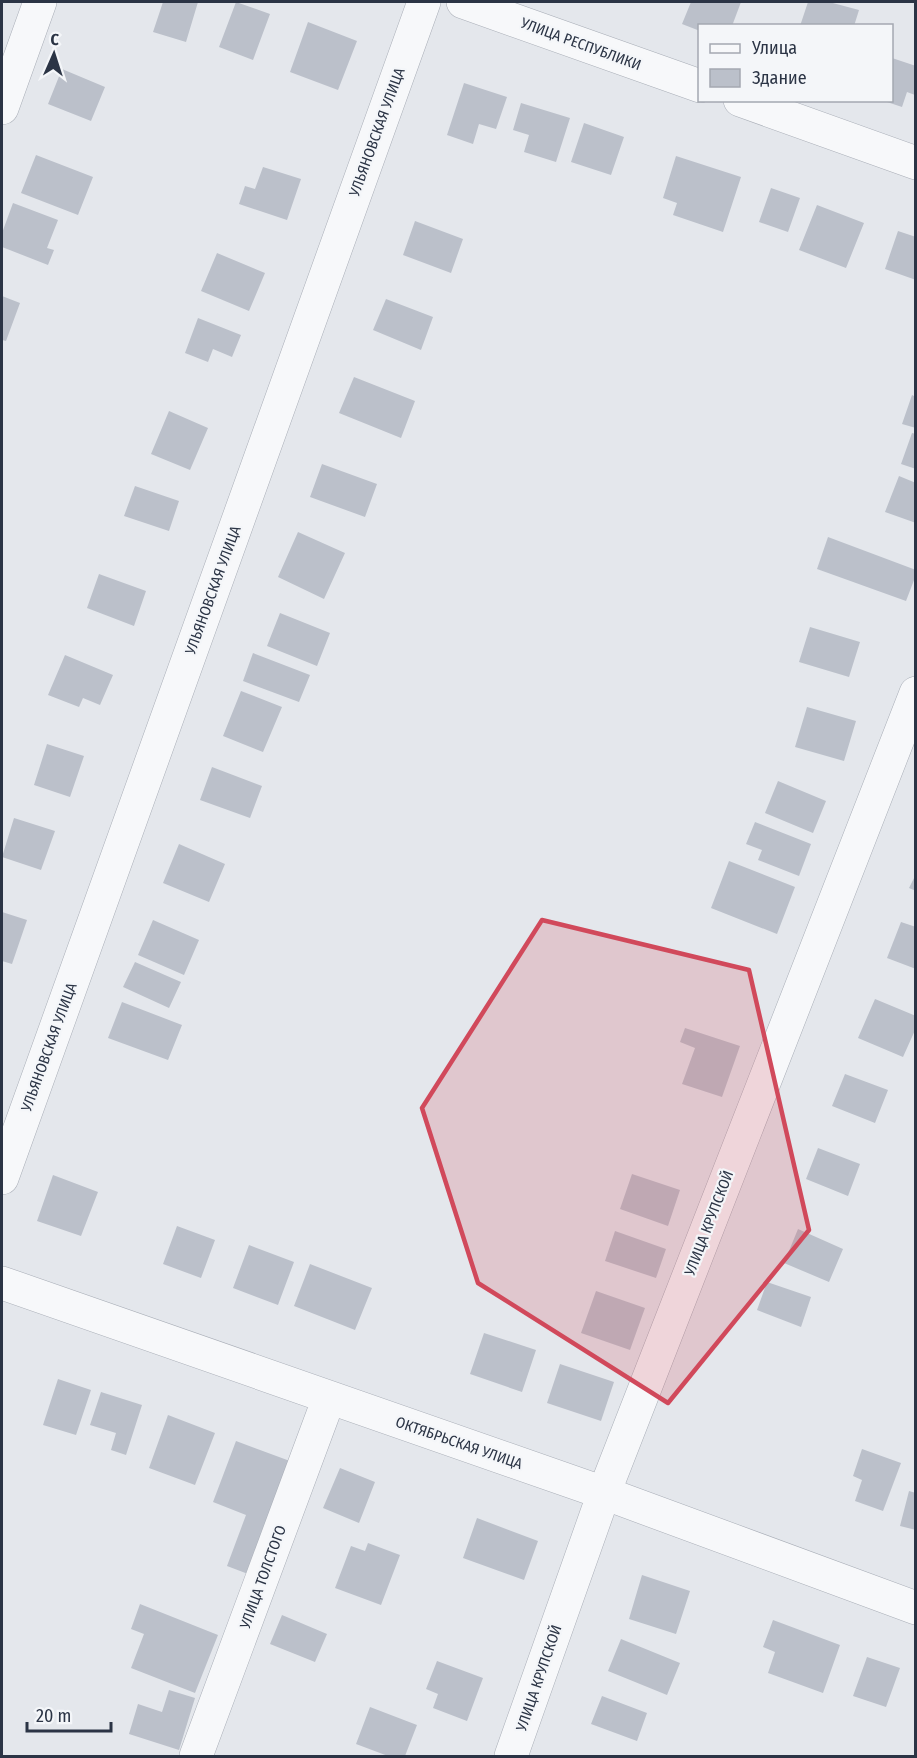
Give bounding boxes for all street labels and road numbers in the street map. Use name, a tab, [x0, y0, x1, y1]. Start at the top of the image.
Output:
street label: УЛИЦА РЕСПУБЛИКИ	[517, 14, 644, 74]
street label: УЛЬЯНОВСКАЯ УЛИЦА	[345, 65, 409, 200]
street label: УЛЬЯНОВСКАЯ УЛИЦА	[181, 523, 245, 658]
street label: УЛЬЯНОВСКАЯ УЛИЦА	[17, 980, 81, 1115]
street label: УЛИЦА КРУПСКОЙ	[680, 1168, 737, 1279]
street label: ОКТЯБРЬСКАЯ УЛИЦА	[393, 1413, 525, 1473]
street label: УЛИЦА ТОЛСТОГО	[236, 1523, 290, 1632]
street label: УЛИЦА КРУПСКОЙ	[512, 1622, 566, 1734]

